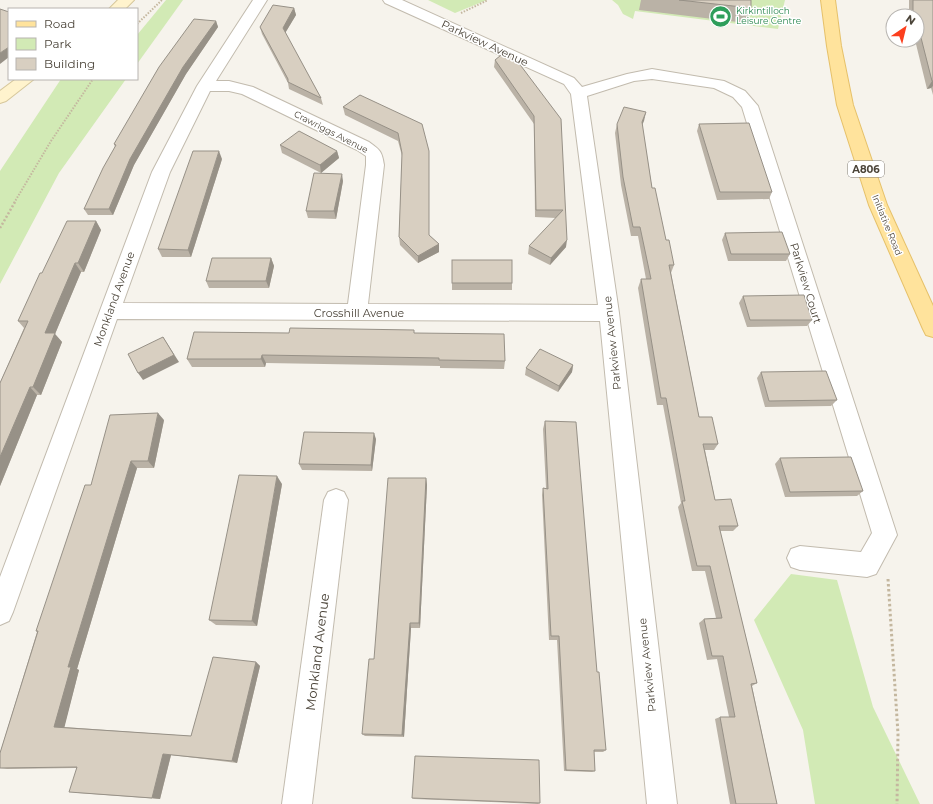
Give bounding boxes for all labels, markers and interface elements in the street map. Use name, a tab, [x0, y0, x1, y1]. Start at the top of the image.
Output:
sports icon: Kirkintilloch Leisure Centre	[707, 3, 733, 29]
place label: Kirkintilloch Leisure Centre	[736, 5, 802, 26]
legend	[8, 8, 138, 80]
north arrow	[885, 8, 925, 48]
text: N	[903, 12, 918, 28]
text: Road	[44, 16, 75, 31]
street label: Parkview Avenue	[439, 17, 531, 69]
text: Park	[44, 36, 72, 51]
text: Building	[44, 56, 95, 71]
street label: Crawriggs Avenue	[292, 108, 371, 155]
road number: A806	[848, 161, 884, 177]
street label: Initiative Road	[870, 193, 905, 257]
street label: Parkview Court	[787, 241, 825, 326]
street label: Monkland Avenue	[90, 249, 138, 348]
street label: Parkview Avenue	[600, 295, 624, 391]
street label: Crosshill Avenue	[314, 306, 405, 320]
street label: Monkland Avenue	[302, 592, 332, 712]
street label: Parkview Avenue	[635, 617, 659, 713]

